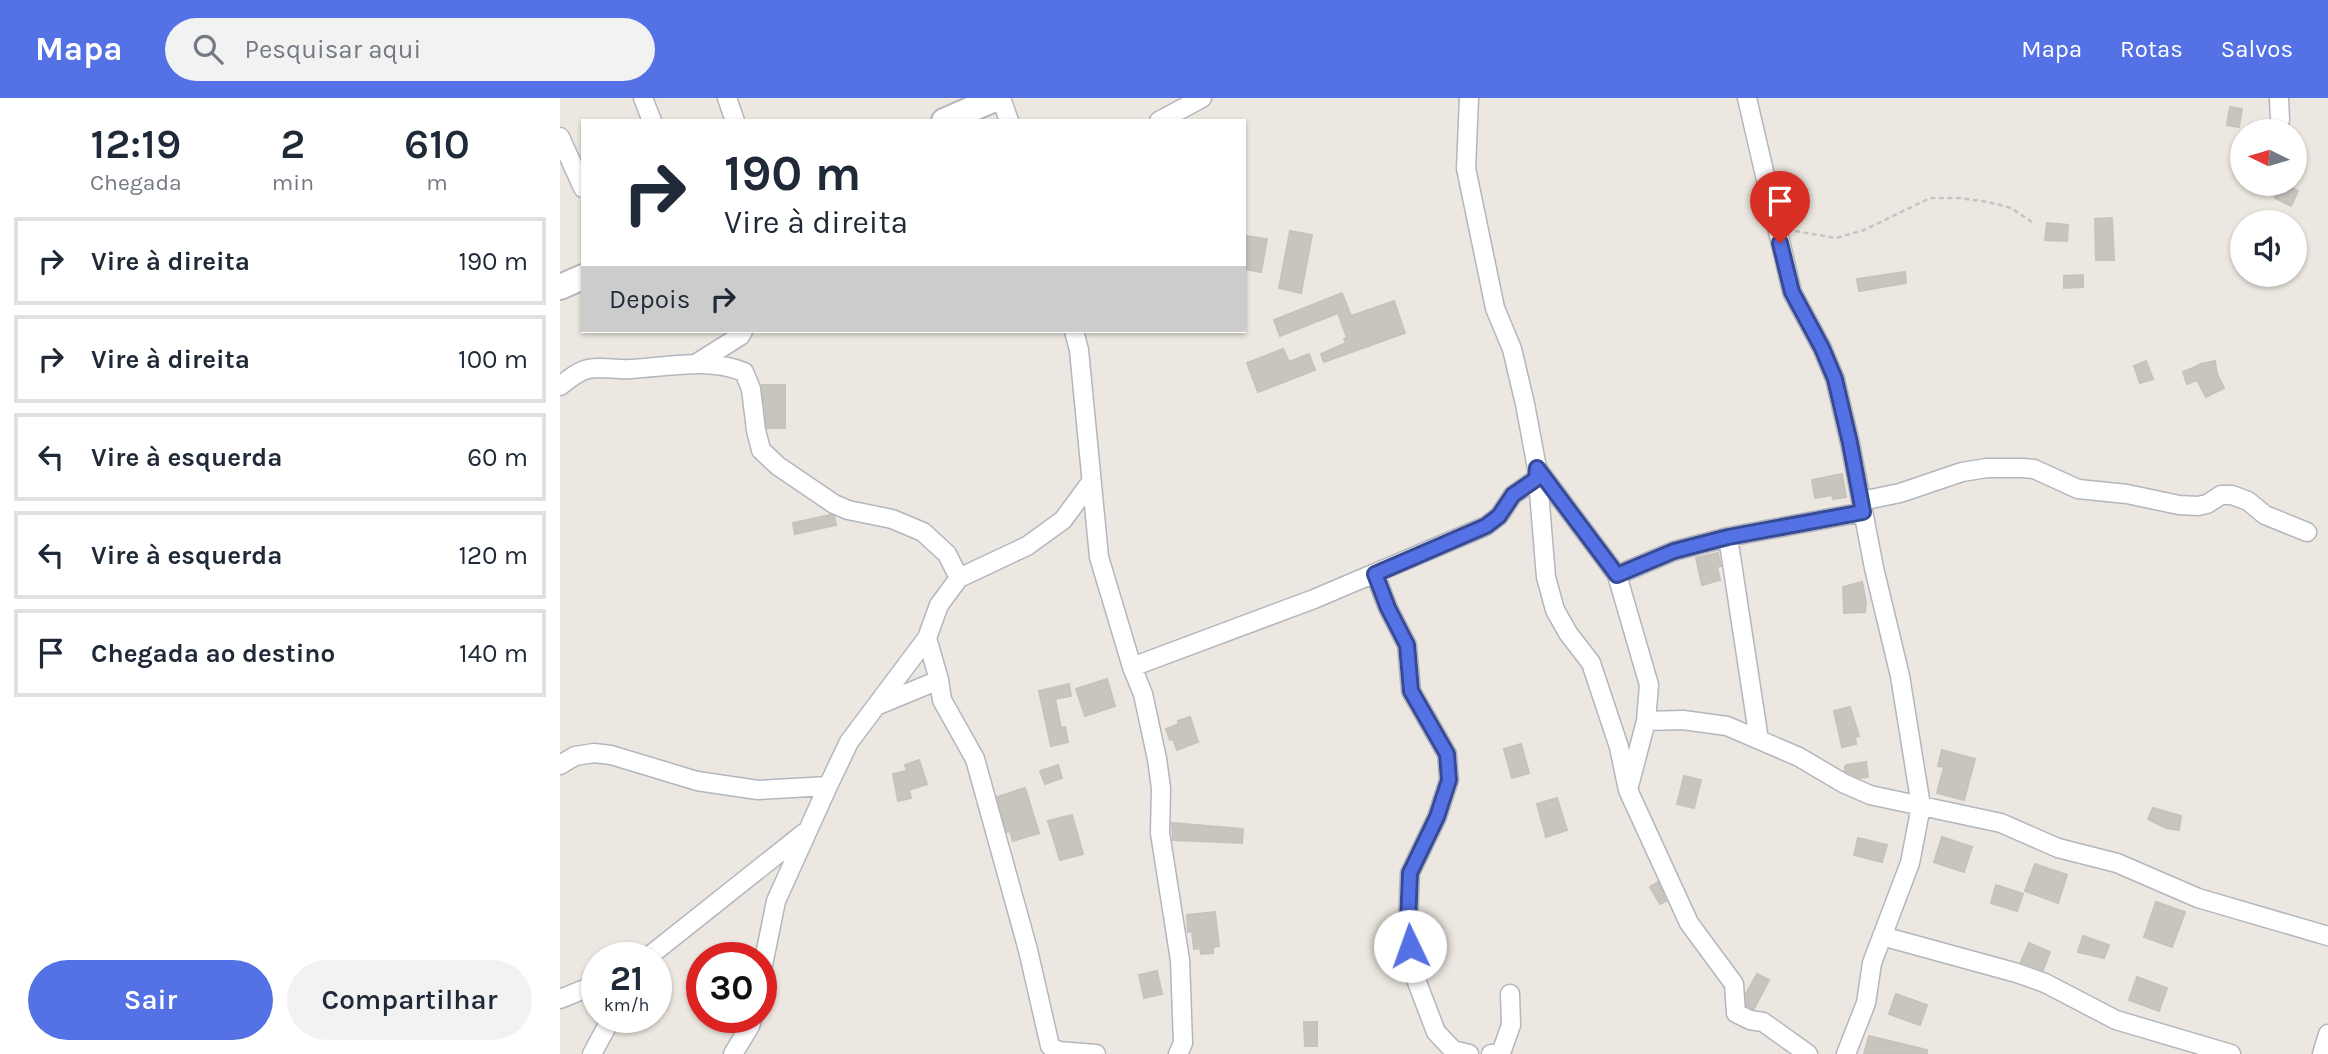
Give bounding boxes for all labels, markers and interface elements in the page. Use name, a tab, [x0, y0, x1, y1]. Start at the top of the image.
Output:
search box	[165, 18, 655, 81]
text: Mapa	[35, 30, 123, 68]
icon: search	[189, 30, 227, 68]
text: Pesquisar aqui	[245, 34, 421, 65]
text: Mapa	[2021, 35, 2082, 63]
text: Rotas	[2120, 35, 2183, 63]
text: Salvos	[2221, 35, 2293, 63]
text: 12:19	[91, 119, 181, 169]
text: 2	[280, 119, 305, 169]
text: 610	[404, 119, 470, 169]
north arrow	[2230, 119, 2306, 196]
map controls	[2230, 119, 2307, 287]
text: 190 m	[724, 145, 861, 202]
icon: right	[609, 147, 700, 238]
text: Chegada	[90, 169, 182, 196]
text: min	[272, 169, 314, 196]
text: m	[426, 169, 448, 196]
pin	[1750, 171, 1810, 243]
icon: arrive	[1761, 182, 1799, 220]
text: Vire à direita	[724, 204, 908, 241]
button: sound	[2230, 210, 2307, 287]
icon: right	[32, 242, 70, 280]
text: Vire à direita	[91, 246, 250, 277]
text: 190 m	[458, 246, 528, 277]
icon: right	[704, 280, 742, 318]
text: Depois	[609, 284, 690, 315]
icon: right	[32, 340, 70, 378]
text: Vire à direita	[91, 344, 250, 375]
text: 100 m	[458, 344, 528, 375]
icon: left	[32, 438, 70, 476]
text: Vire à esquerda	[91, 442, 282, 473]
text: 60 m	[467, 442, 528, 473]
icon: left	[32, 536, 70, 574]
text: Vire à esquerda	[91, 540, 282, 571]
text: 120 m	[458, 540, 528, 571]
icon: arrive	[32, 634, 70, 672]
text: Chegada ao destino	[91, 638, 335, 669]
text: 140 m	[459, 638, 528, 669]
position arrow	[1373, 909, 1447, 983]
speed limit sign: 30	[686, 942, 777, 1033]
text: 21	[610, 958, 643, 999]
button: Sair	[28, 960, 273, 1040]
button: Compartilhar	[287, 960, 532, 1040]
text: km/h	[604, 994, 649, 1016]

